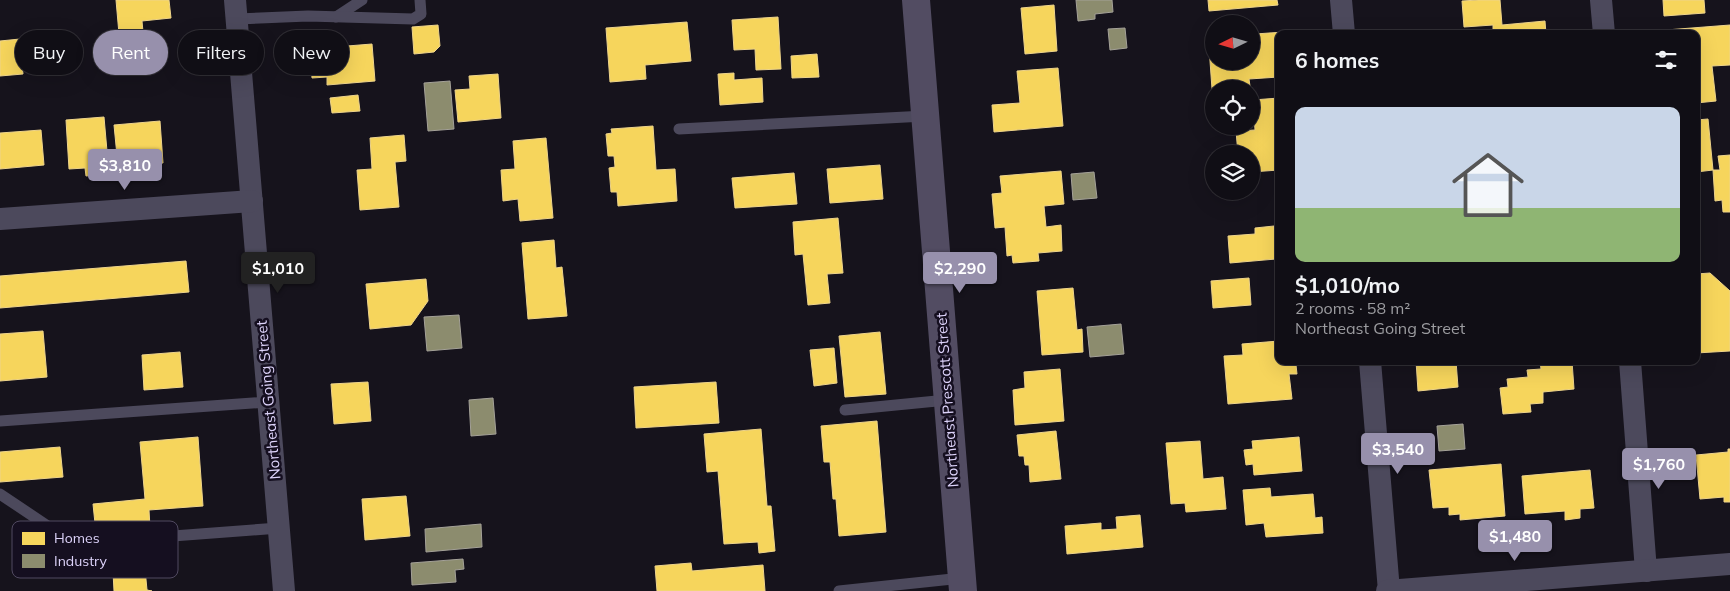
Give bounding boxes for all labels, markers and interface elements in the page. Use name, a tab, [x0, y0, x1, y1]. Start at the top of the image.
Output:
north arrow	[1205, 15, 1260, 70]
map controls	[1205, 15, 1260, 200]
chip: Buy	[15, 30, 83, 75]
chip: Rent	[93, 30, 168, 75]
chip: Filters	[178, 30, 264, 75]
chip: New	[274, 30, 349, 75]
icon: filters	[1652, 46, 1680, 74]
text: 6 homes	[1295, 47, 1379, 73]
button: locate	[1205, 80, 1260, 135]
icon: home	[1443, 140, 1533, 230]
button: layers	[1205, 145, 1260, 200]
pin: $3,810	[84, 148, 166, 191]
text: $3,810	[99, 155, 151, 175]
pin: $1,010	[237, 252, 319, 294]
pin: $2,290	[919, 252, 1001, 294]
text: $1,010	[252, 258, 304, 278]
text: $2,290	[934, 258, 986, 278]
text: $1,010/mo	[1295, 272, 1400, 298]
text: 2 rooms · 58 m²	[1295, 298, 1410, 318]
street label: Northeast Prescott Street	[931, 312, 963, 488]
text: Northeast Going Street	[1295, 318, 1465, 338]
street label: Northeast Going Street	[252, 320, 284, 480]
pin: $3,540	[1357, 432, 1439, 475]
text: $3,540	[1372, 439, 1424, 459]
pin: $1,760	[1618, 448, 1700, 490]
text: $1,760	[1633, 454, 1685, 474]
pin: $1,480	[1474, 520, 1556, 562]
legend	[12, 521, 178, 578]
text: $1,480	[1489, 526, 1541, 546]
text: Homes	[54, 529, 100, 547]
text: Industry	[54, 552, 108, 570]

